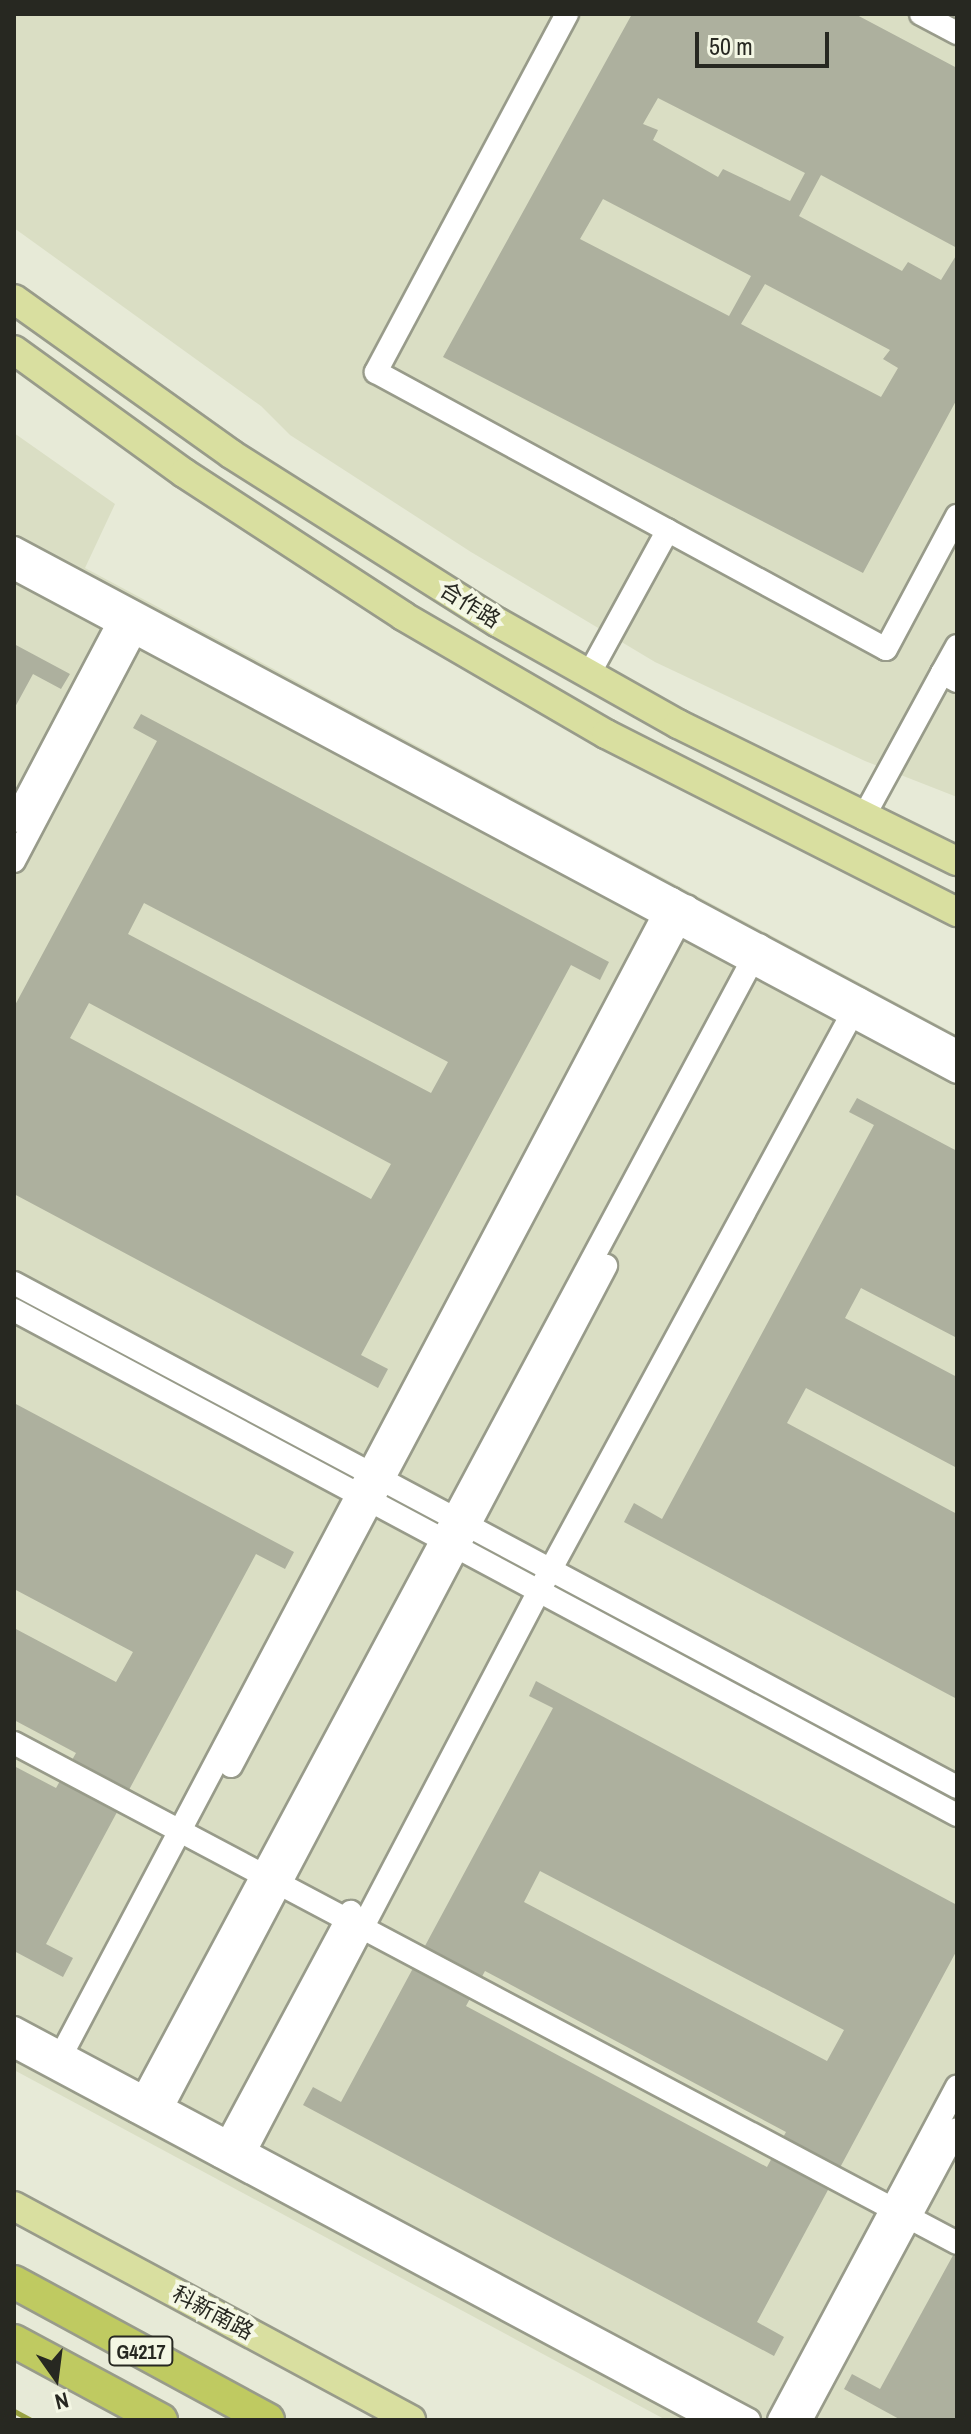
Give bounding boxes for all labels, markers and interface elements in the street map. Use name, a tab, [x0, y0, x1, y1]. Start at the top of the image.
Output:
scale bar	[699, 16, 833, 66]
text: 50 m	[709, 30, 753, 62]
street label: 合作路	[435, 576, 505, 634]
street label: 科新南路	[168, 2281, 258, 2345]
road number: G4217	[107, 2335, 175, 2367]
north arrow	[16, 2338, 96, 2418]
text: N	[52, 2385, 72, 2417]

